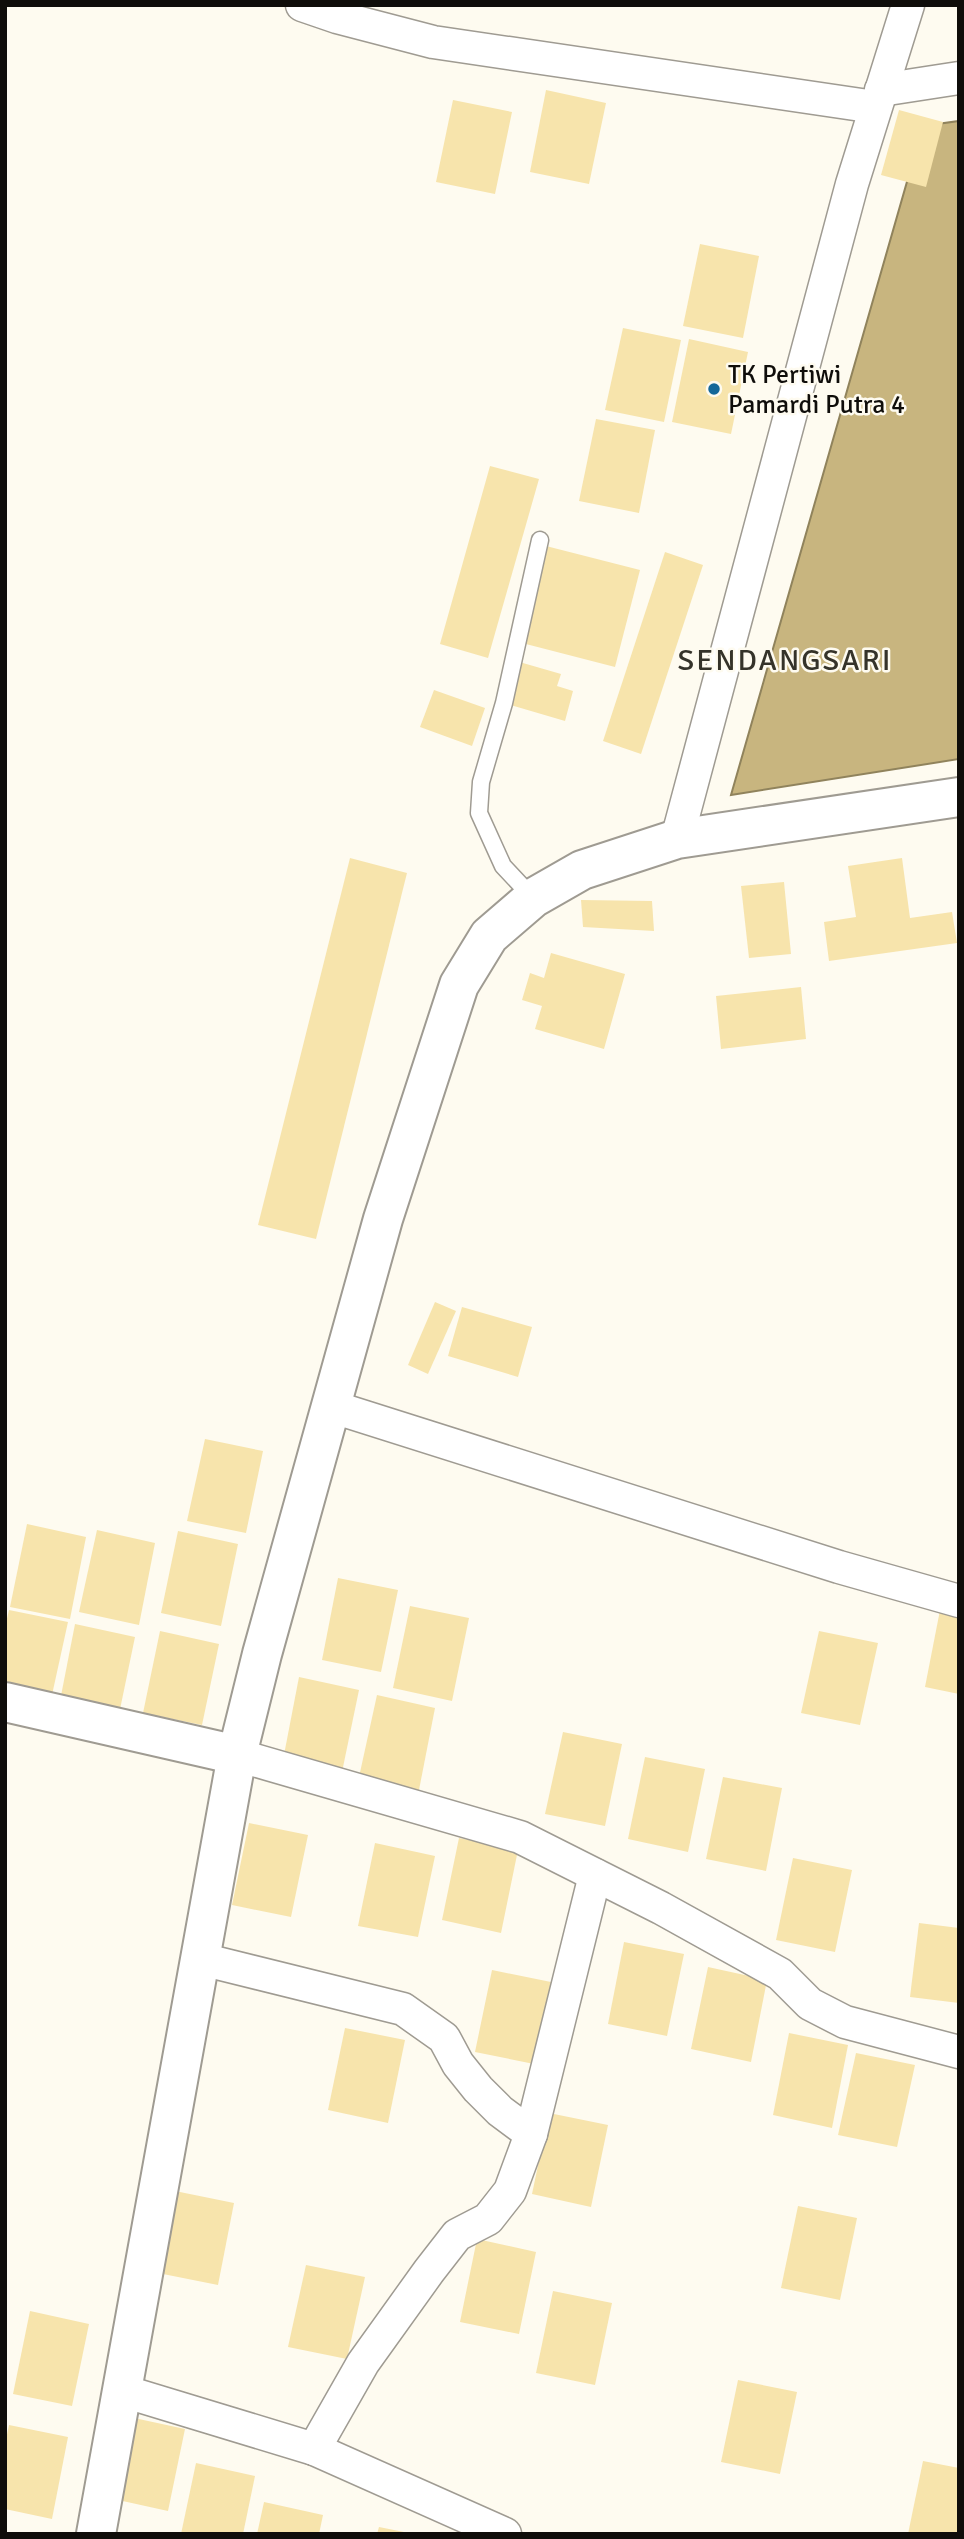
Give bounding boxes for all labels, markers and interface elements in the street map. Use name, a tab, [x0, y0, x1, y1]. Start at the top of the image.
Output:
place label: TK Pertiwi Pamardi Putra 4	[728, 359, 905, 421]
marker: TK Pertiwi Pamardi Putra 4	[706, 381, 722, 397]
district label: SENDANGSARI	[678, 642, 892, 679]

